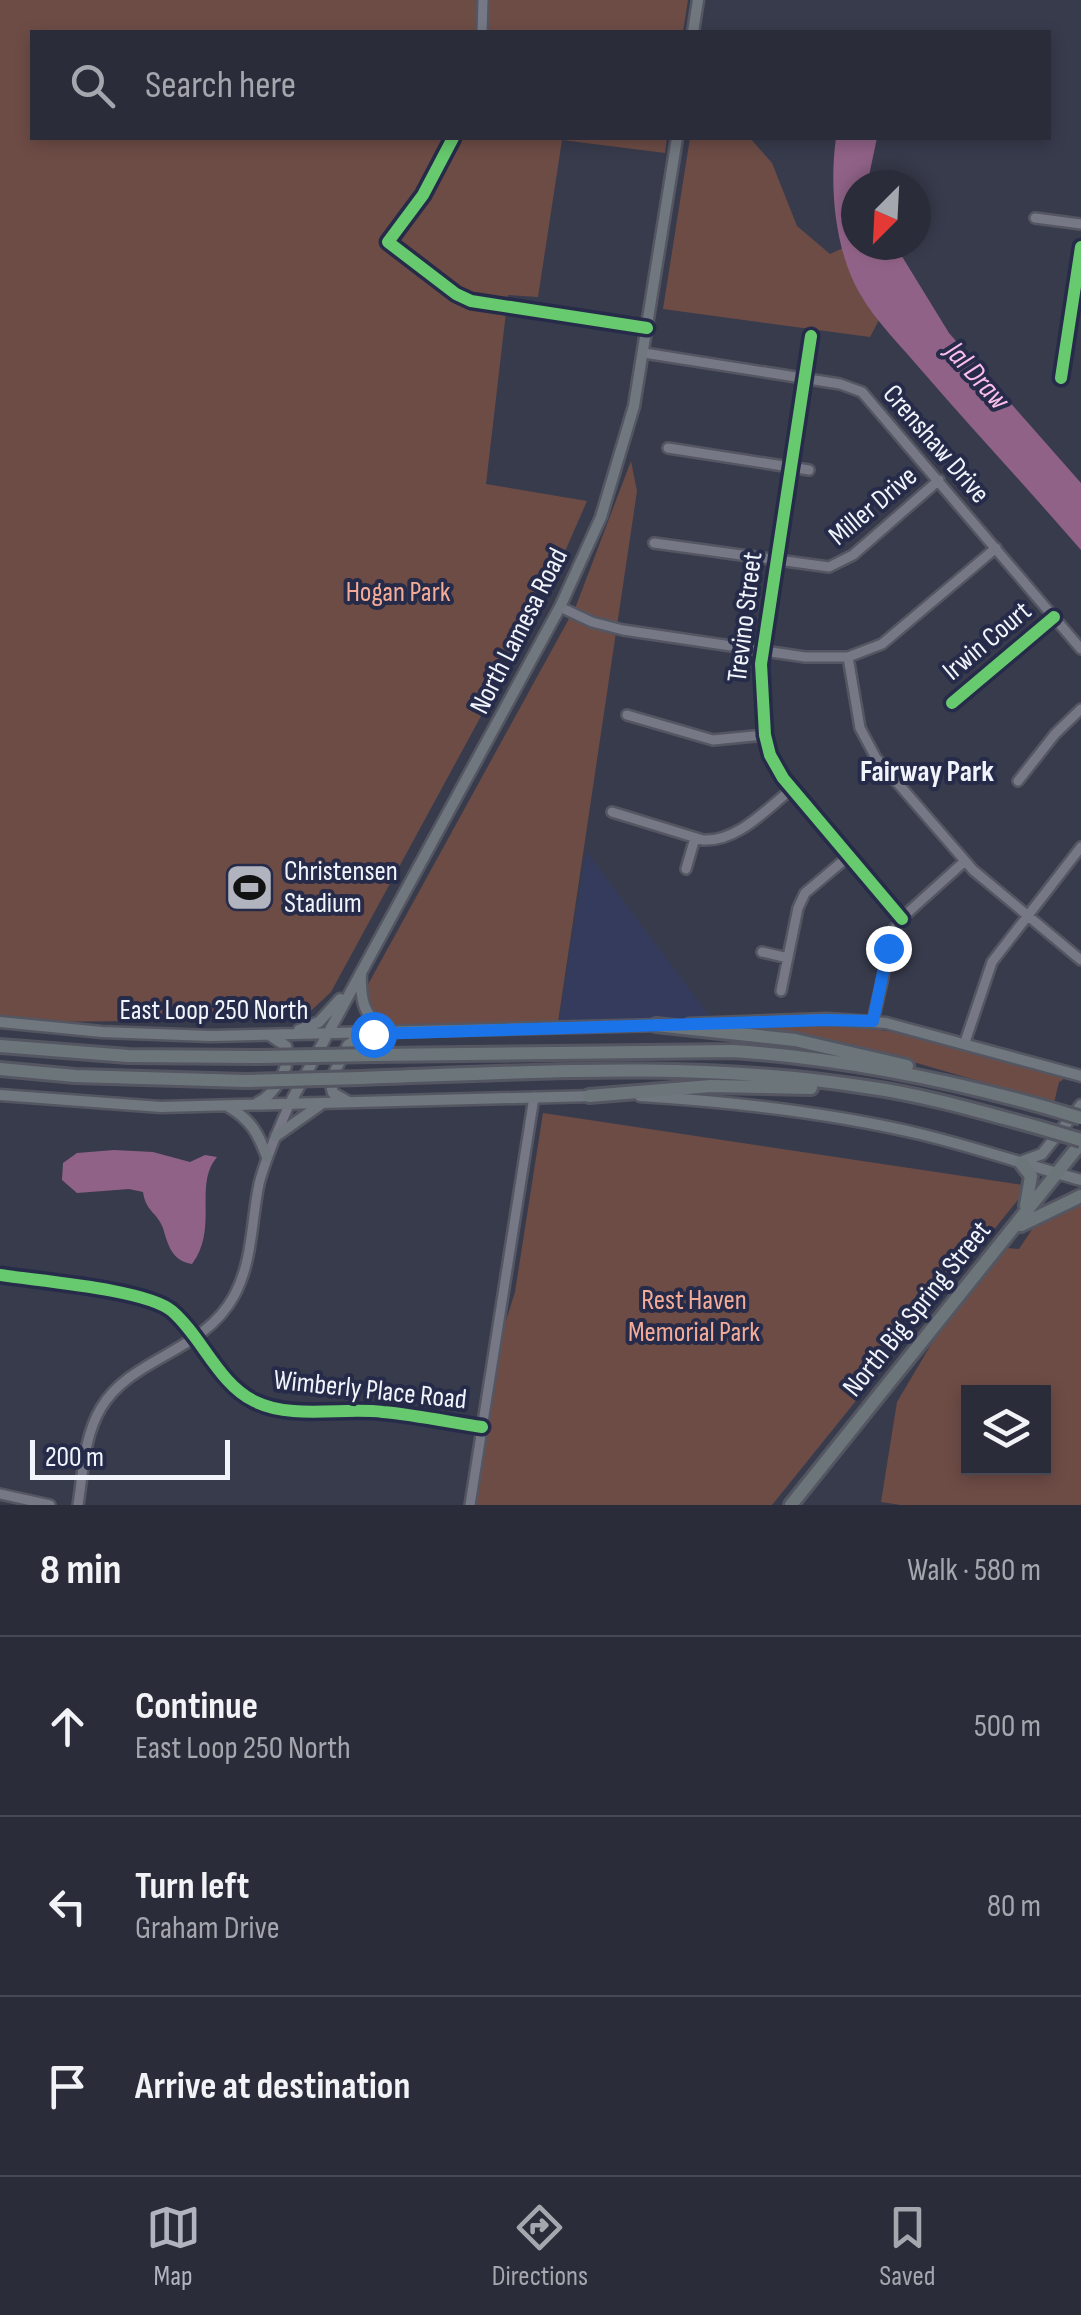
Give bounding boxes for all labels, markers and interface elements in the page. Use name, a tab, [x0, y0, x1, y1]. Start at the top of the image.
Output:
search box	[30, 30, 1051, 140]
icon: search	[65, 58, 120, 113]
text: Search here	[145, 63, 296, 108]
north arrow	[841, 170, 931, 260]
water label: Jal Draw	[936, 333, 1018, 419]
street label: Crenshaw Drive	[876, 378, 996, 510]
street label: Miller Drive	[822, 460, 924, 552]
street label: North Lamesa Road	[463, 543, 575, 719]
street label: Trevino Street	[721, 550, 769, 684]
park label: Hogan Park	[346, 576, 451, 609]
street label: Irwin Court	[936, 595, 1038, 687]
district label: Fairway Park	[860, 754, 994, 790]
place label: Christensen Stadium	[284, 855, 398, 920]
sports icon: Christensen Stadium	[223, 861, 275, 913]
route end	[866, 926, 912, 972]
street label: East Loop 250 North	[120, 994, 308, 1027]
route start	[351, 1012, 397, 1058]
street label: North Big Spring Street	[836, 1215, 998, 1403]
park label: Rest Haven Memorial Park	[628, 1284, 760, 1349]
street label: Wimberly Place Road	[272, 1363, 468, 1417]
map controls	[961, 1385, 1051, 1475]
button: layers	[961, 1385, 1051, 1475]
scale bar	[30, 1435, 230, 1480]
text: 200 m	[45, 1441, 104, 1474]
text: 8 min	[40, 1545, 121, 1596]
text: Walk · 580 m	[907, 1551, 1041, 1590]
text: Continue	[135, 1684, 258, 1729]
icon: ahead	[40, 1699, 95, 1754]
text: 500 m	[974, 1707, 1041, 1746]
text: East Loop 250 North	[135, 1729, 351, 1768]
text: Turn left	[135, 1864, 249, 1909]
icon: left	[40, 1879, 95, 1934]
text: 80 m	[987, 1887, 1041, 1926]
text: Graham Drive	[135, 1909, 280, 1948]
icon: arrive	[40, 2059, 95, 2114]
text: Arrive at destination	[135, 2064, 410, 2109]
tab: Map	[146, 2200, 201, 2293]
tab: Directions	[492, 2200, 588, 2293]
tab: Saved	[879, 2200, 935, 2293]

